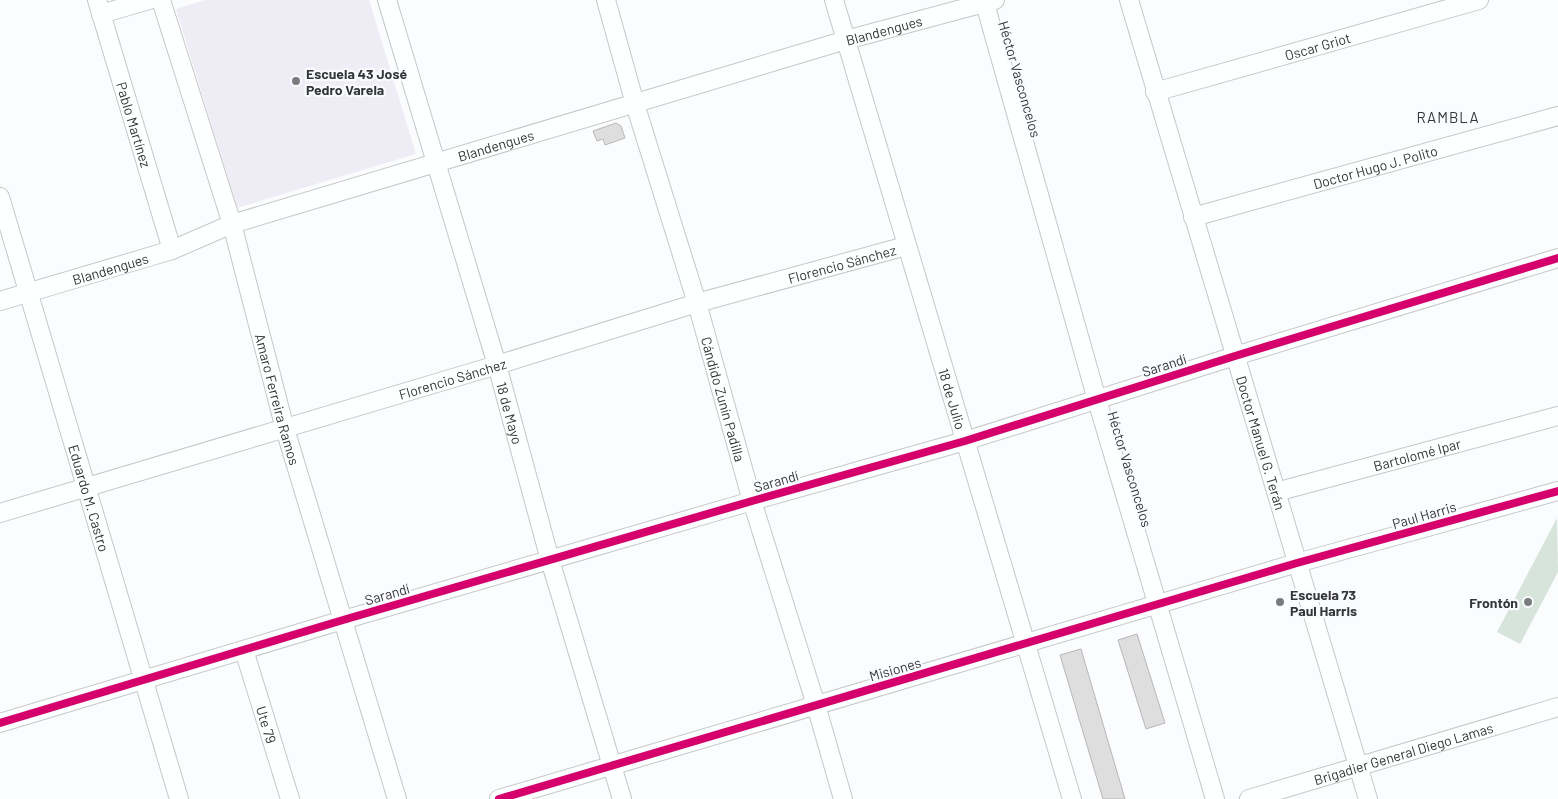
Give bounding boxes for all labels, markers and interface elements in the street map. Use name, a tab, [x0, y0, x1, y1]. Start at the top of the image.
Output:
street label: Blandengues	[844, 11, 924, 48]
street label: Héctor Vasconcelos	[995, 19, 1045, 139]
street label: Oscar Griot	[1283, 28, 1352, 63]
place label: Escuela 43 José Pedro Varela	[306, 65, 407, 98]
marker: Escuela 43 José Pedro Varela	[290, 75, 302, 87]
street label: Pablo Martínez	[114, 80, 155, 169]
district label: RAMBLA	[1416, 108, 1480, 126]
street label: Blandengues	[456, 126, 536, 164]
street label: Doctor Hugo J. Polito	[1311, 141, 1439, 192]
street label: Florencio Sánchez	[786, 241, 898, 286]
street label: Blandengues	[70, 249, 151, 288]
street label: Amaro Ferreira Ramos	[252, 332, 304, 467]
street label: Cándido Zunín Padilla	[698, 335, 749, 463]
street label: Sarandí	[1140, 350, 1188, 380]
street label: Florencio Sánchez	[397, 354, 508, 402]
street label: 18 de Julio	[936, 366, 970, 431]
street label: Doctor Manuel G. Terán	[1233, 373, 1289, 512]
street label: 18 de Mayo	[493, 380, 527, 446]
street label: Héctor Vasconcelos	[1104, 409, 1156, 529]
street label: Bartolomé Ipar	[1371, 434, 1463, 474]
street label: Eduardo M. Castro	[66, 442, 113, 553]
street label: Sarandí	[752, 467, 800, 495]
street label: Paul Harris	[1390, 498, 1458, 532]
street label: Sarandí	[363, 580, 411, 608]
place label: Escuela 73 Paul Harris	[1290, 586, 1357, 619]
place label: Frontón	[1469, 594, 1518, 611]
marker: Escuela 73 Paul Harris	[1274, 596, 1286, 608]
marker: Frontón	[1522, 596, 1534, 608]
street label: Misiones	[867, 653, 923, 684]
street label: Ute 79	[253, 704, 281, 745]
street label: Brigadier General Diego Lamas	[1312, 718, 1495, 788]

